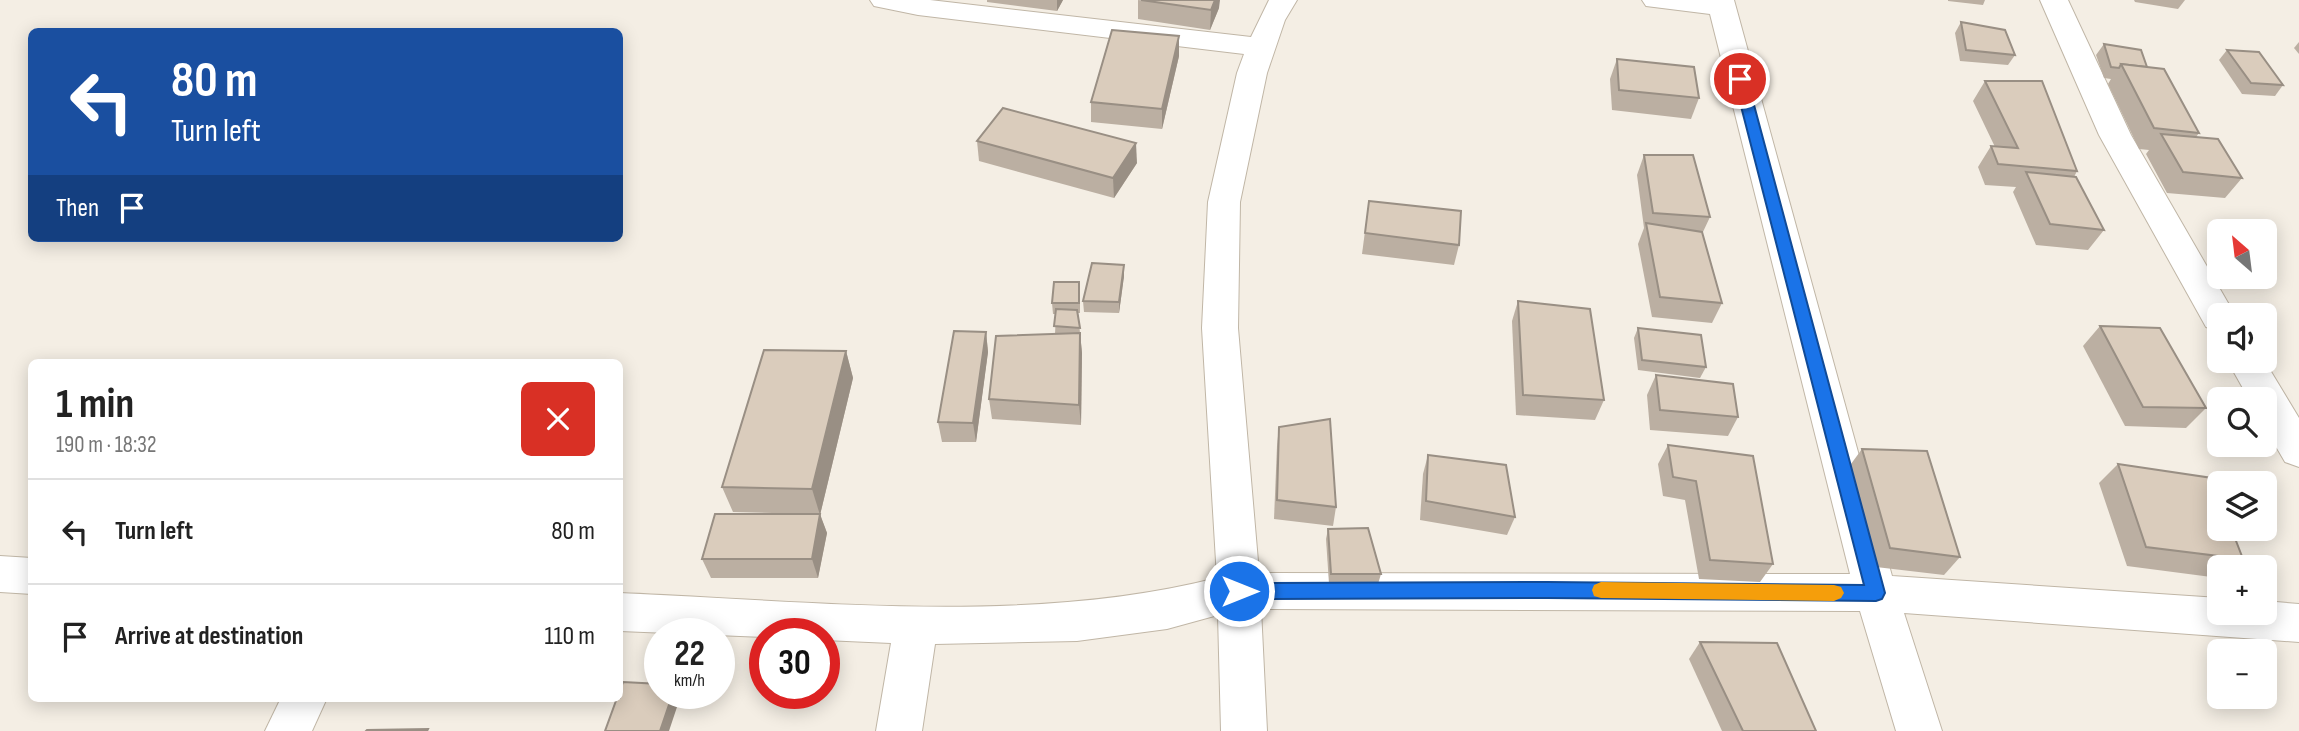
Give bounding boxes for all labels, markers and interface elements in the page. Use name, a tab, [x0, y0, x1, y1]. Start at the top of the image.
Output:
pin	[1710, 49, 1770, 109]
text: 80 m	[171, 52, 258, 111]
icon: left	[56, 56, 147, 147]
icon: arrive	[1721, 60, 1759, 98]
text: Turn left	[171, 112, 261, 151]
icon: arrive	[113, 189, 151, 227]
text: Then	[56, 193, 99, 224]
north arrow	[2207, 219, 2277, 289]
map controls	[2207, 219, 2277, 709]
button: sound	[2207, 303, 2277, 373]
text: 1 min	[56, 379, 134, 430]
button: close	[521, 382, 595, 456]
button: search	[2207, 387, 2277, 457]
text: 190 m · 18:32	[56, 431, 156, 459]
button: layers	[2207, 471, 2277, 541]
icon: left	[56, 513, 94, 551]
text: Turn left	[115, 516, 193, 547]
text: 80 m	[551, 516, 595, 547]
position arrow	[1202, 554, 1276, 628]
button: +	[2207, 555, 2277, 625]
icon: arrive	[56, 618, 94, 656]
speed limit sign: 30	[749, 618, 840, 709]
text: Arrive at destination	[115, 621, 303, 652]
text: 110 m	[544, 621, 595, 652]
text: 22	[674, 633, 705, 676]
button: −	[2207, 639, 2277, 709]
text: km/h	[674, 670, 705, 691]

